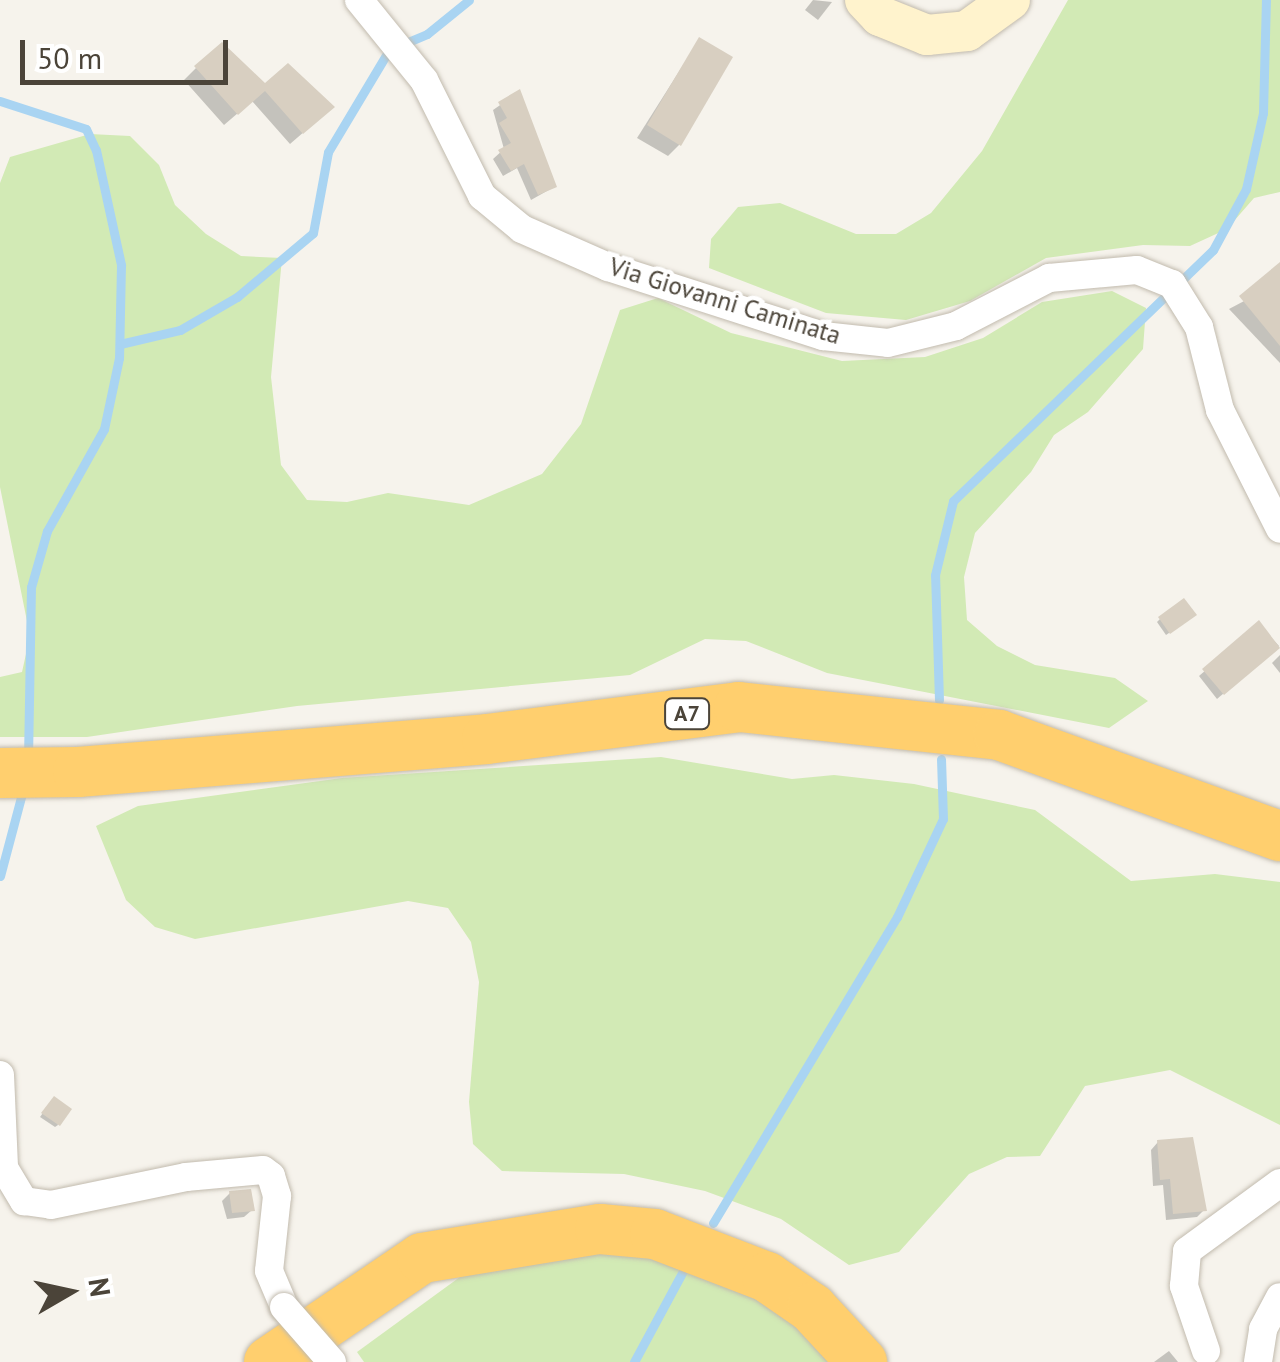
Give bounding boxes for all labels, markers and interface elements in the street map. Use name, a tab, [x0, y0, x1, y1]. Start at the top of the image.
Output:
scale bar	[25, 20, 232, 82]
text: 50 m	[37, 38, 102, 77]
street label: Via Giovanni Caminata	[606, 252, 844, 350]
road number: A7	[662, 697, 712, 731]
north arrow	[20, 1242, 120, 1342]
text: N	[80, 1275, 120, 1299]

